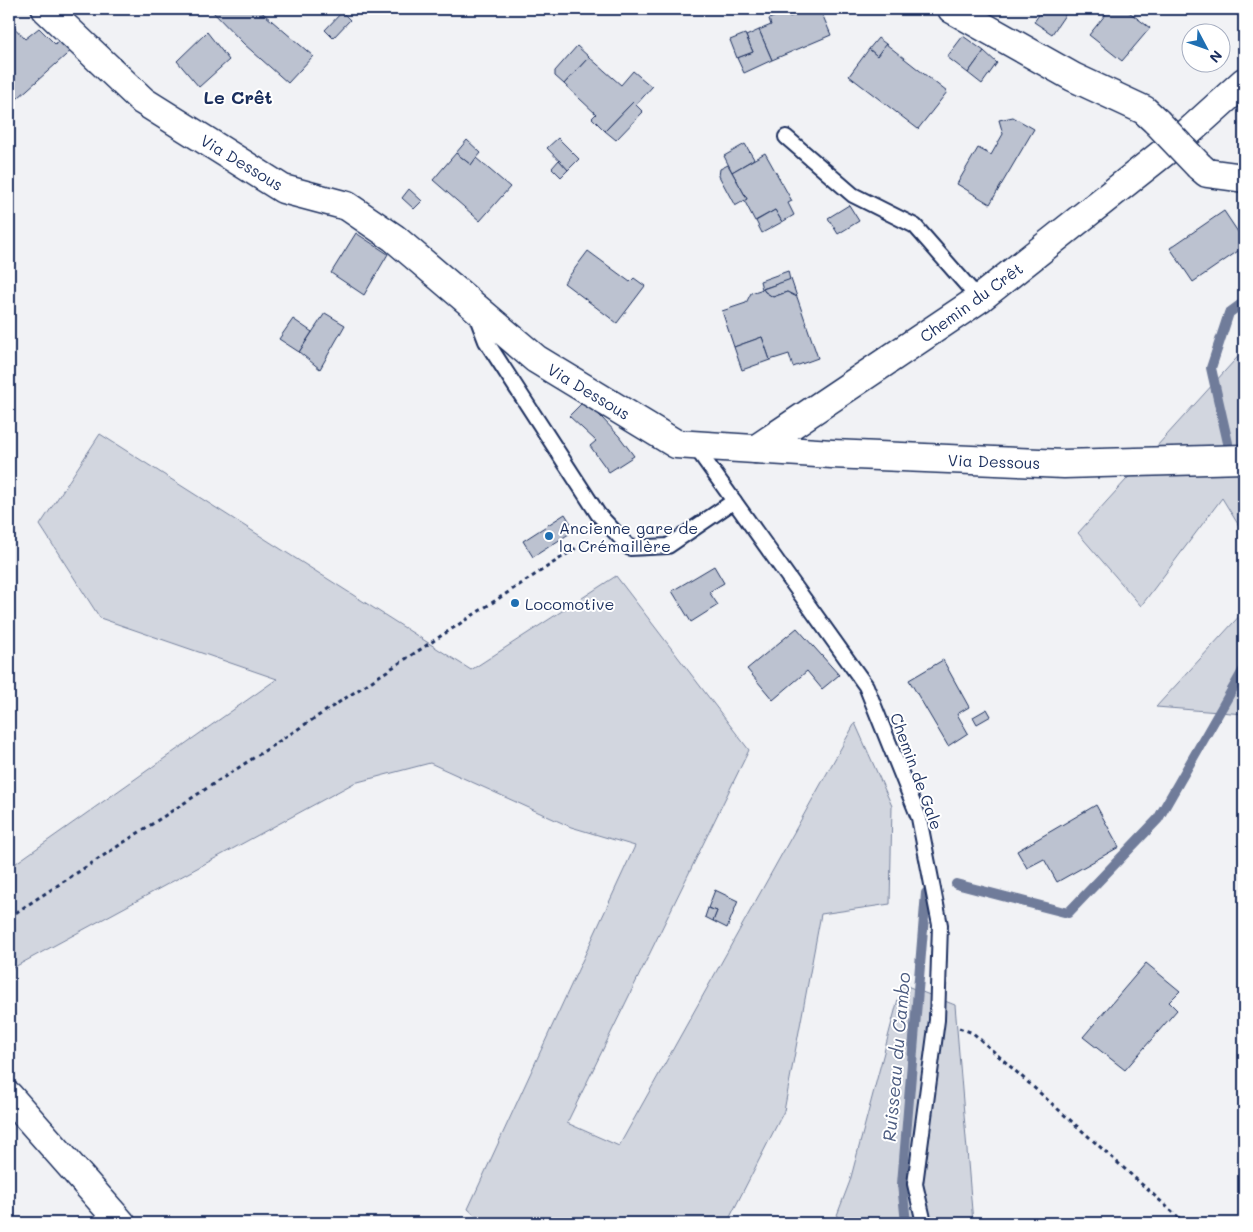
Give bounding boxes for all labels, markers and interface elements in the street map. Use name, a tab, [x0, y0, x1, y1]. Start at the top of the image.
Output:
north arrow	[1180, 22, 1230, 72]
text: N	[1206, 47, 1227, 67]
district label: Le Crêt	[203, 85, 273, 109]
street label: Via Dessous	[197, 129, 287, 195]
street label: Chemin du Crêt	[915, 258, 1027, 346]
street label: Via Dessous	[544, 358, 634, 424]
street label: Via Dessous	[947, 449, 1041, 473]
place label: Ancienne gare de la Crémaillère	[559, 517, 698, 556]
marker: Ancienne gare de la Crémaillère	[543, 530, 555, 542]
place label: Locomotive	[525, 593, 614, 614]
marker: Locomotive	[509, 597, 521, 609]
street label: Chemin de Gale	[886, 710, 948, 832]
water label: Ruisseau du Cambo	[877, 971, 915, 1143]

